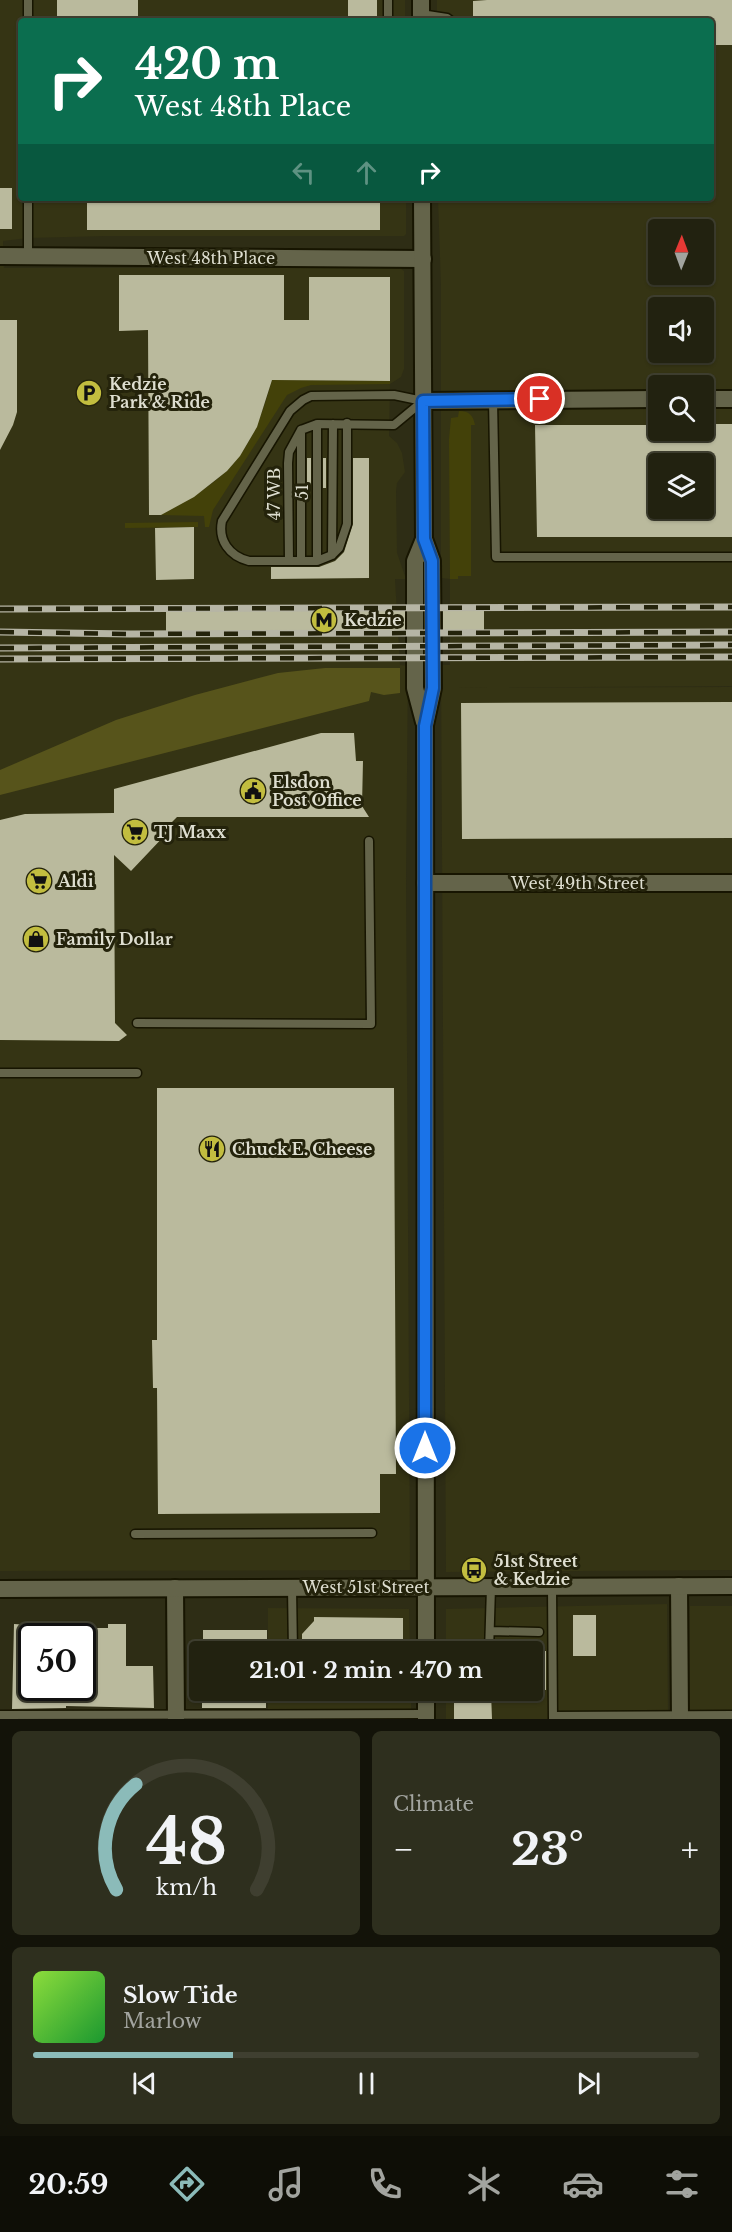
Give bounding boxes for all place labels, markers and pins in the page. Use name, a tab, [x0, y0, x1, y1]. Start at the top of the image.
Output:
pin	[514, 373, 565, 424]
place label: Kedzie Park & Ride	[109, 374, 210, 412]
parking icon: Kedzie Park & Ride	[74, 378, 104, 408]
metro station icon: Kedzie	[309, 605, 339, 635]
place label: Kedzie	[344, 610, 402, 630]
place label: Elsdon Post Office	[272, 772, 362, 810]
public building icon: Elsdon Post Office	[238, 776, 268, 806]
supermarket icon: TJ Maxx	[120, 817, 150, 847]
place label: TJ Maxx	[154, 822, 227, 842]
supermarket icon: Aldi	[24, 866, 54, 896]
place label: Aldi	[57, 871, 94, 891]
shop icon: Family Dollar	[21, 924, 51, 954]
place label: Family Dollar	[56, 929, 173, 949]
restaurant icon: Chuck E. Cheese	[197, 1134, 227, 1164]
place label: Chuck E. Cheese	[232, 1139, 372, 1159]
place label: 51st Street & Kedzie	[494, 1551, 579, 1589]
bus stop icon: 51st Street & Kedzie	[459, 1555, 489, 1585]

